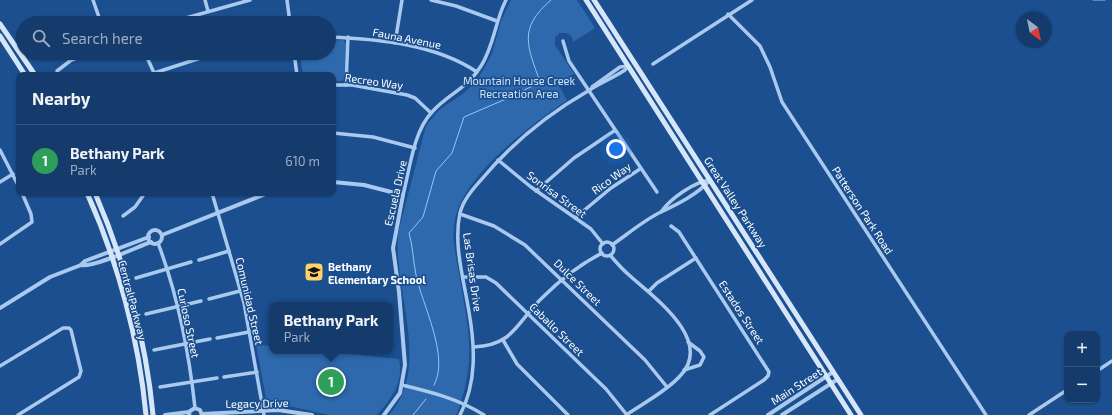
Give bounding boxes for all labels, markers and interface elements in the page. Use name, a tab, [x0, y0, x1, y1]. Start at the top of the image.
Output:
north arrow	[1016, 12, 1052, 48]
search box	[16, 16, 336, 60]
street label: Fauna Avenue	[372, 25, 442, 51]
icon: search	[30, 27, 52, 49]
text: Search here	[62, 29, 143, 47]
street label: Recreo Way	[344, 70, 404, 92]
park label: Mountain House Creek Recreation Area	[463, 74, 575, 100]
text: Nearby	[32, 88, 90, 108]
your location	[606, 139, 626, 159]
text: Bethany Park	[70, 144, 165, 162]
text: 1	[42, 153, 48, 169]
text: 610 m	[285, 153, 320, 169]
street label: Great Valley Parkway	[702, 154, 770, 250]
street label: Escuela Drive	[381, 159, 409, 227]
street label: Rico Way	[589, 159, 633, 197]
text: Park	[70, 162, 97, 178]
street label: Patterson Park Road	[830, 164, 896, 256]
street label: Sonrisa Street	[525, 168, 589, 220]
street label: Las Brisas Drive	[461, 232, 485, 312]
street label: Comunidad Street	[234, 256, 266, 346]
street label: Dulce Street	[552, 256, 604, 308]
street label: Central Parkway	[116, 259, 150, 341]
place label: Bethany Elementary School	[328, 260, 426, 287]
school or university icon: Bethany Elementary School	[303, 261, 325, 283]
street label: Estados Street	[717, 278, 767, 346]
street label: Curioso Street	[175, 287, 203, 359]
street label: Caballo Street	[527, 300, 587, 358]
popup	[269, 302, 393, 354]
text: Bethany Park	[284, 311, 378, 329]
text: Park	[284, 329, 310, 345]
map controls	[1064, 331, 1100, 403]
button: +	[1064, 331, 1100, 367]
street label: Main Street	[768, 365, 824, 407]
pin: 1	[318, 367, 344, 397]
button: −	[1064, 367, 1100, 403]
street label: Legacy Drive	[225, 396, 289, 410]

